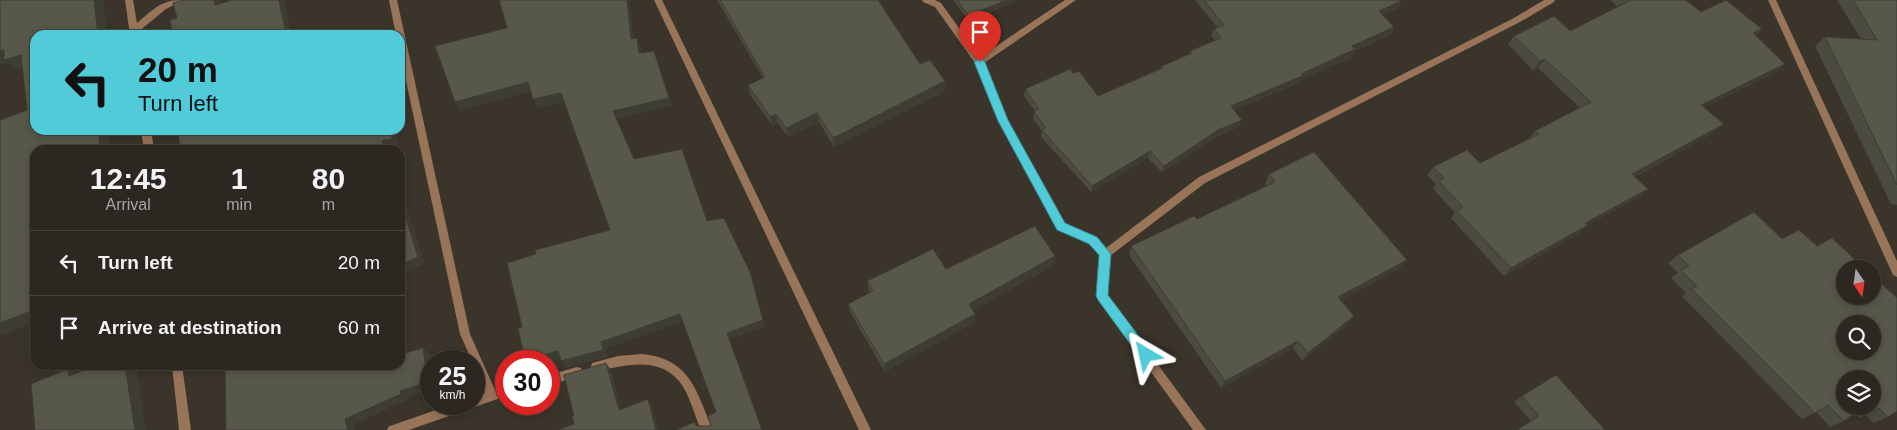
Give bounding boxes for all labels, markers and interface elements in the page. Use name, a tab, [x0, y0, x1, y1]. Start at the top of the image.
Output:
pin	[959, 11, 1001, 62]
icon: arrive	[966, 18, 994, 46]
icon: left	[55, 50, 120, 115]
text: 20 m	[138, 50, 218, 89]
text: Turn left	[138, 91, 218, 116]
text: 12:45	[90, 162, 167, 195]
text: 1	[231, 162, 248, 195]
text: 80	[312, 162, 345, 195]
text: Arrival	[105, 196, 151, 213]
text: min	[226, 196, 252, 213]
text: m	[322, 196, 335, 213]
icon: left	[55, 249, 83, 277]
text: Turn left	[98, 252, 173, 273]
text: 20 m	[338, 252, 380, 273]
north arrow	[1836, 260, 1881, 305]
map controls	[1836, 260, 1881, 415]
icon: arrive	[55, 314, 83, 342]
button: search	[1836, 315, 1881, 360]
text: Arrive at destination	[98, 317, 282, 338]
text: 60 m	[338, 317, 380, 338]
position arrow	[1119, 328, 1171, 380]
speed limit sign: 30	[495, 350, 560, 415]
text: 25	[439, 362, 466, 390]
button: layers	[1836, 370, 1881, 415]
text: km/h	[439, 388, 466, 402]

